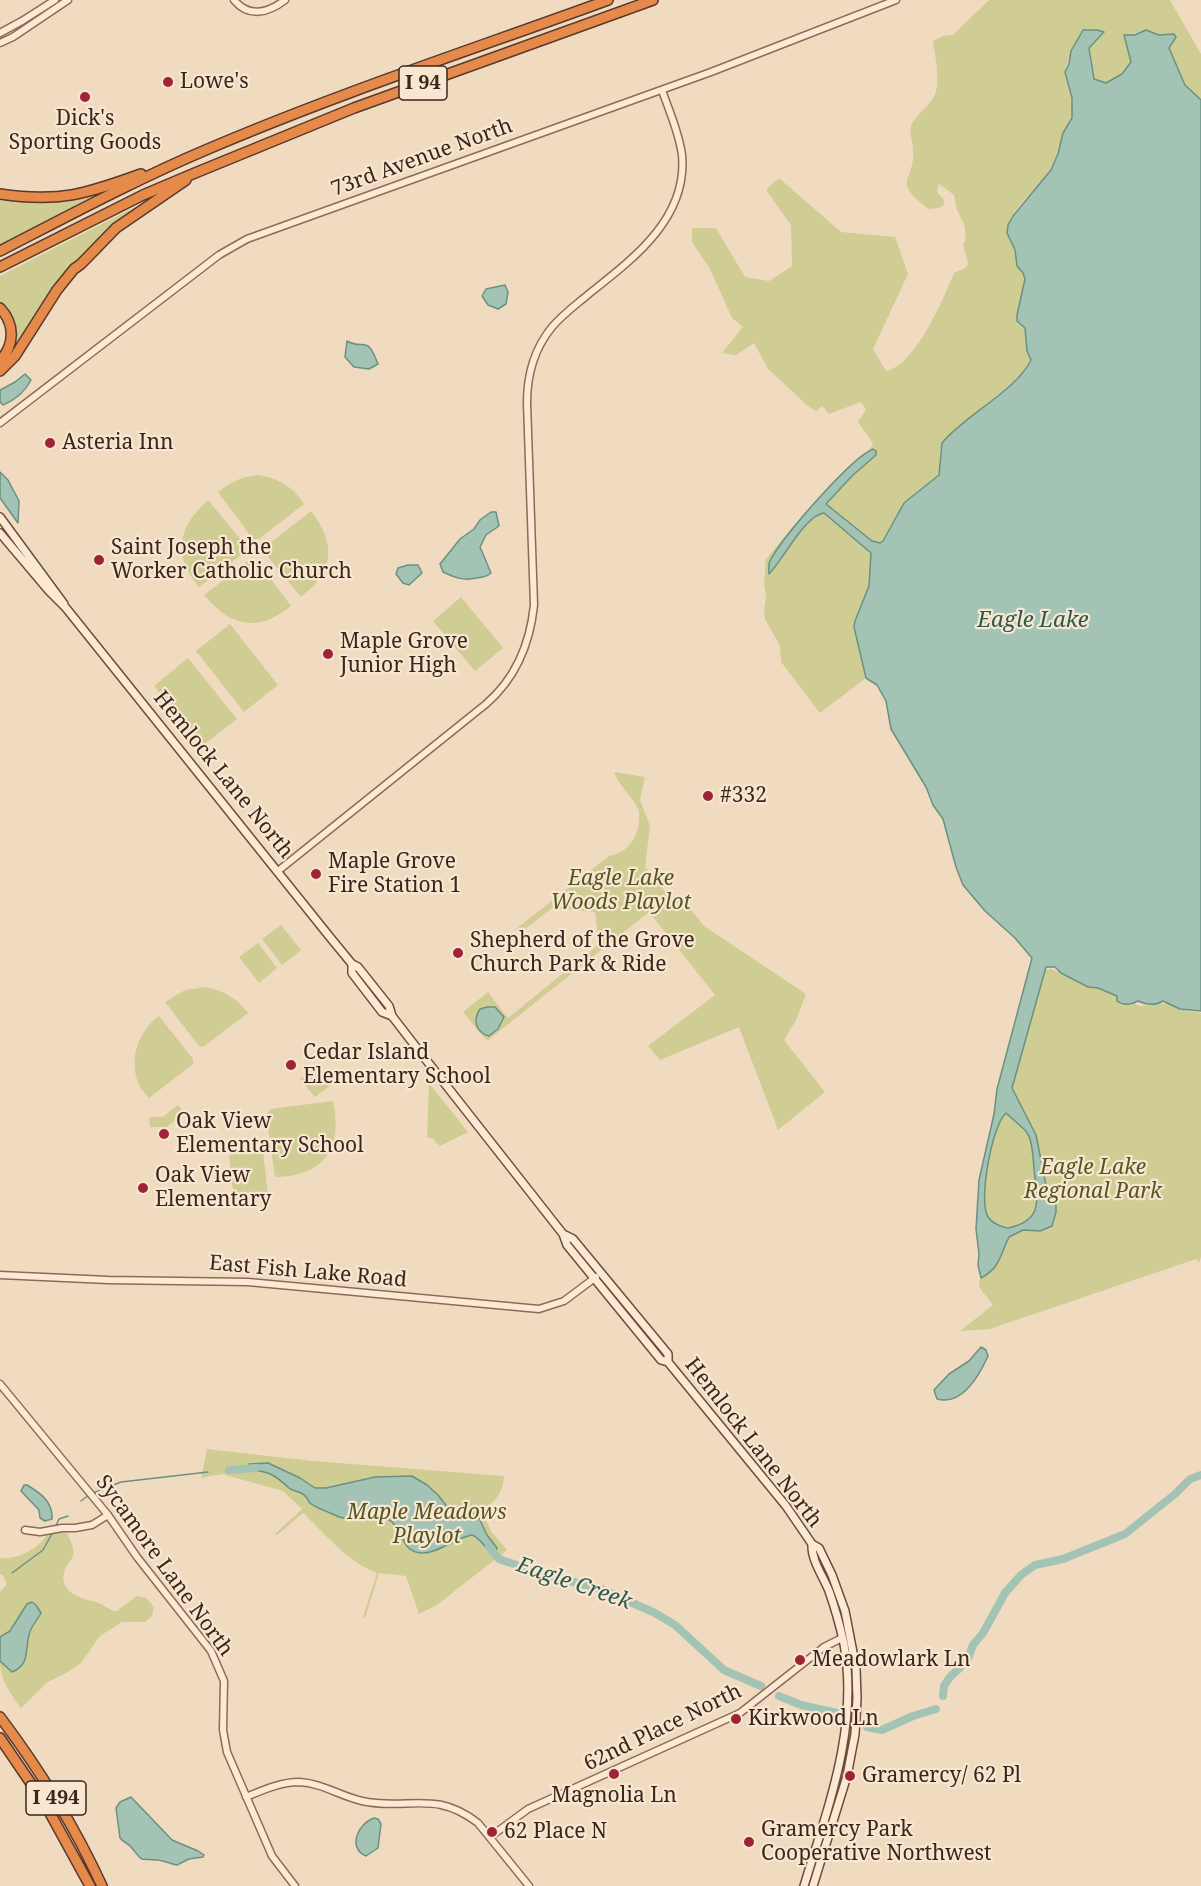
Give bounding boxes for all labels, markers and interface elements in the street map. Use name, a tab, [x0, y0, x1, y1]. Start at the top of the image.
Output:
road number: I 94	[399, 66, 447, 100]
place label: Lowe's	[180, 69, 249, 95]
marker: Lowe's	[161, 75, 175, 89]
marker: Dick's Sporting Goods	[78, 90, 92, 104]
place label: Dick's Sporting Goods	[9, 106, 161, 156]
street label: 73rd Avenue North	[328, 113, 516, 203]
place label: Asteria Inn	[62, 430, 174, 456]
marker: Asteria Inn	[43, 436, 57, 450]
place label: Saint Joseph the Worker Catholic Church	[111, 535, 352, 585]
marker: Saint Joseph the Worker Catholic Church	[92, 553, 106, 567]
water label: Eagle Lake	[977, 608, 1089, 634]
place label: Maple Grove Junior High	[340, 629, 468, 679]
marker: Maple Grove Junior High	[321, 647, 335, 661]
street label: Hemlock Lane North	[148, 686, 298, 864]
place label: #332	[720, 783, 767, 809]
marker: #332	[701, 789, 715, 803]
place label: Maple Grove Fire Station 1	[328, 849, 461, 899]
park label: Eagle Lake Woods Playlot	[551, 866, 691, 916]
marker: Maple Grove Fire Station 1	[309, 867, 323, 881]
place label: Shepherd of the Grove Church Park & Ride	[470, 928, 695, 978]
marker: Shepherd of the Grove Church Park & Ride	[451, 946, 465, 960]
place label: Cedar Island Elementary School	[303, 1040, 491, 1090]
marker: Cedar Island Elementary School	[284, 1058, 298, 1072]
place label: Oak View Elementary School	[176, 1109, 364, 1159]
marker: Oak View Elementary School	[157, 1127, 171, 1141]
park label: Eagle Lake Regional Park	[1024, 1155, 1162, 1205]
place label: Oak View Elementary	[155, 1163, 271, 1213]
marker: Oak View Elementary	[136, 1181, 150, 1195]
street label: East Fish Lake Road	[208, 1251, 408, 1293]
street label: Hemlock Lane North	[679, 1353, 827, 1533]
street label: Sycamore Lane North	[90, 1471, 238, 1661]
park label: Maple Meadows Playlot	[347, 1500, 507, 1550]
water label: Eagle Creek	[513, 1552, 635, 1616]
place label: Meadowlark Ln	[812, 1647, 970, 1673]
marker: Meadowlark Ln	[793, 1653, 807, 1667]
street label: 62nd Place North	[580, 1679, 746, 1777]
place label: Kirkwood Ln	[748, 1706, 879, 1732]
marker: Kirkwood Ln	[729, 1712, 743, 1726]
place label: Gramercy/ 62 Pl	[862, 1763, 1021, 1789]
marker: Magnolia Ln	[607, 1767, 621, 1781]
marker: Gramercy/ 62 Pl	[843, 1769, 857, 1783]
road number: I 494	[26, 1781, 86, 1815]
place label: Magnolia Ln	[551, 1783, 677, 1809]
place label: Gramercy Park Cooperative Northwest	[761, 1817, 991, 1867]
place label: 62 Place N	[504, 1819, 607, 1845]
marker: 62 Place N	[485, 1825, 499, 1839]
marker: Gramercy Park Cooperative Northwest	[742, 1835, 756, 1849]

